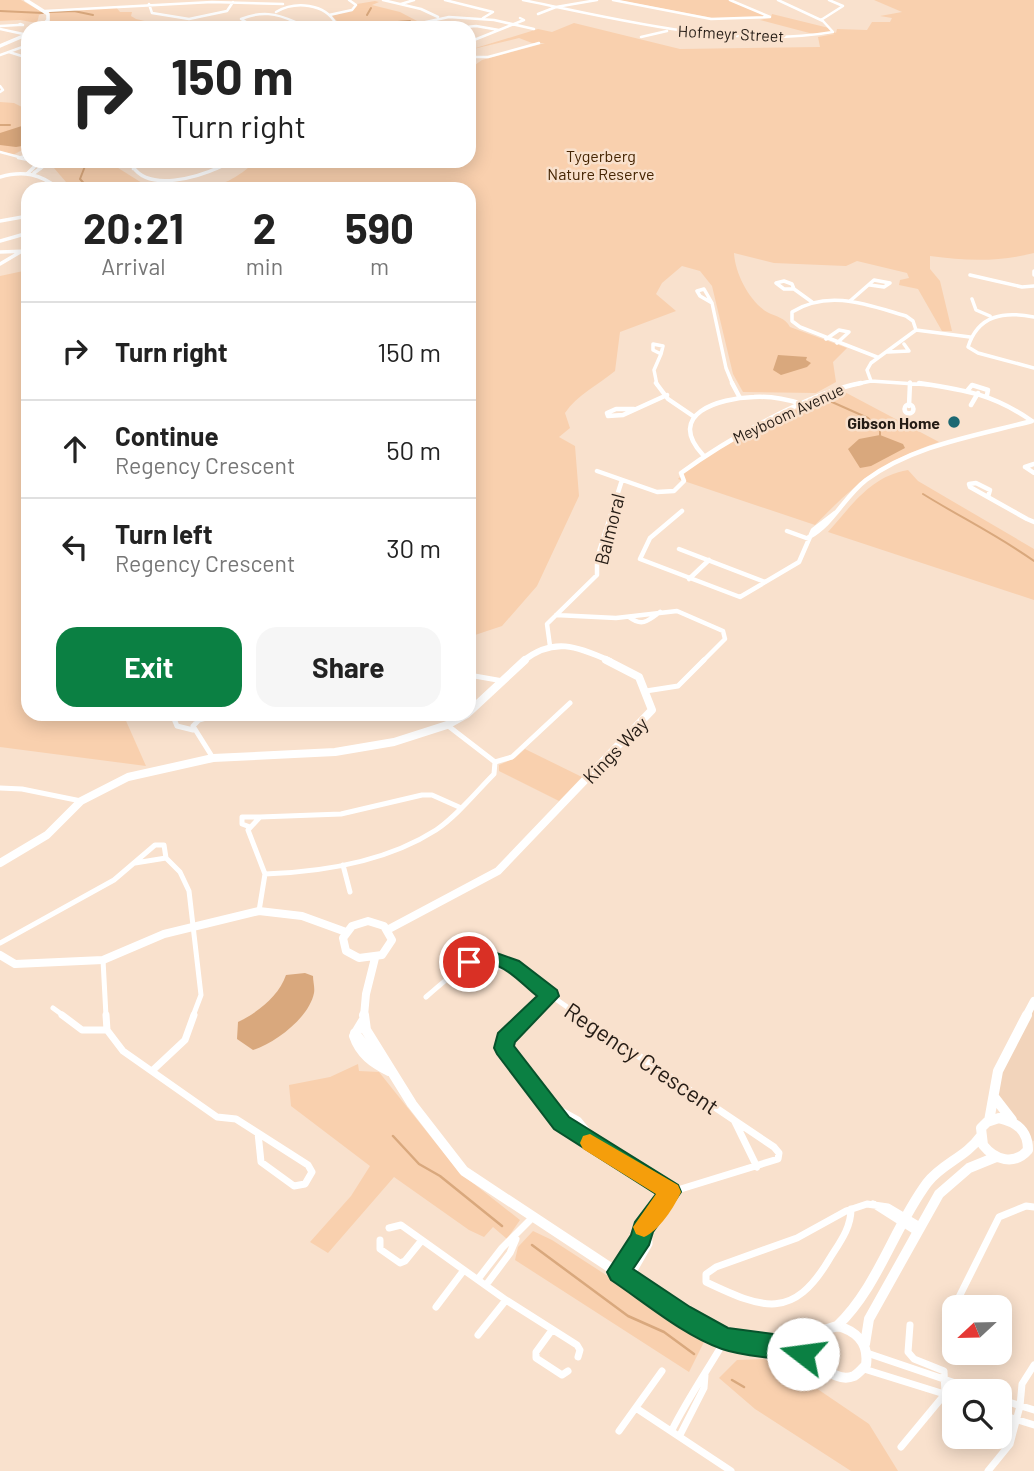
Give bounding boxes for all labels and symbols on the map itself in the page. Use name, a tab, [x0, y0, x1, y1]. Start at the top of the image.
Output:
street label: Hofmeyr Street	[677, 21, 785, 45]
park label: Tygerberg Nature Reserve	[547, 146, 655, 183]
street label: Meyboom Avenue	[729, 379, 847, 447]
place label: Gibson Home	[847, 413, 940, 432]
marker: Gibson Home	[946, 414, 962, 430]
street label: Balmoral	[589, 491, 629, 567]
street label: Kings Way	[578, 712, 653, 788]
pin	[439, 932, 499, 992]
street label: Regency Crescent	[559, 996, 725, 1120]
north arrow	[942, 1295, 1012, 1365]
position arrow	[766, 1317, 840, 1391]

